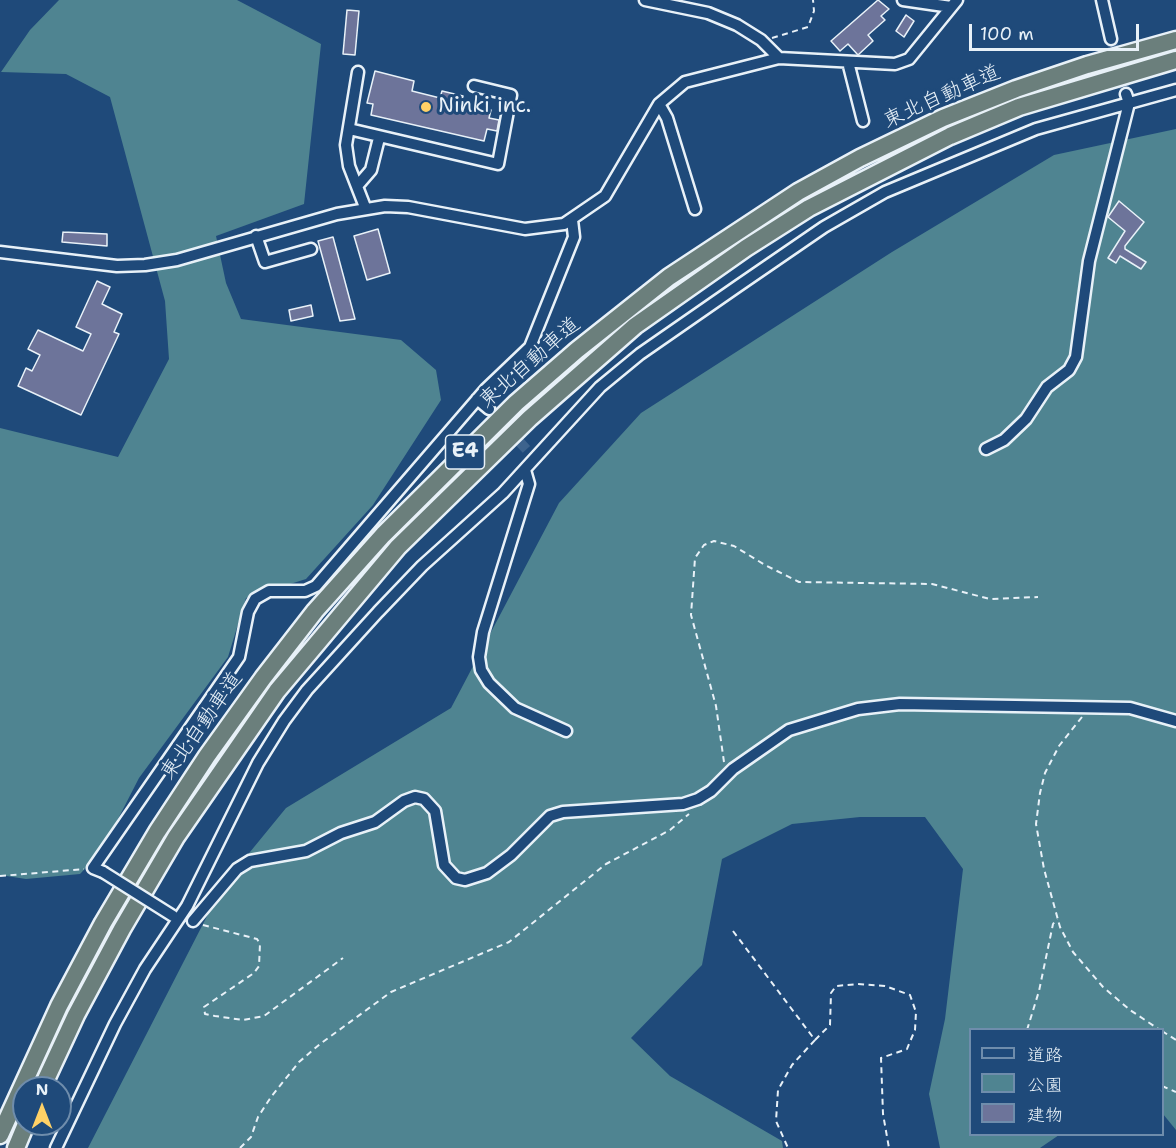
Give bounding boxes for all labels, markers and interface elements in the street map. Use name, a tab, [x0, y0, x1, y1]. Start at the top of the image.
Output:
scale bar	[972, 12, 1142, 50]
text: 100 m	[980, 22, 1034, 46]
street label: 東北自動車道	[879, 60, 1005, 134]
place label: Ninki inc.	[438, 94, 531, 120]
marker: Ninki inc.	[419, 100, 433, 114]
street label: 東北自動車道	[474, 312, 586, 414]
road number: E4	[446, 435, 484, 469]
street label: 東北自動車道	[156, 667, 248, 785]
legend	[969, 1028, 1164, 1136]
text: 道路	[1027, 1043, 1063, 1067]
text: 公園	[1027, 1073, 1063, 1097]
north arrow	[12, 1076, 72, 1136]
text: N	[36, 1079, 48, 1100]
text: 建物	[1027, 1103, 1063, 1127]

